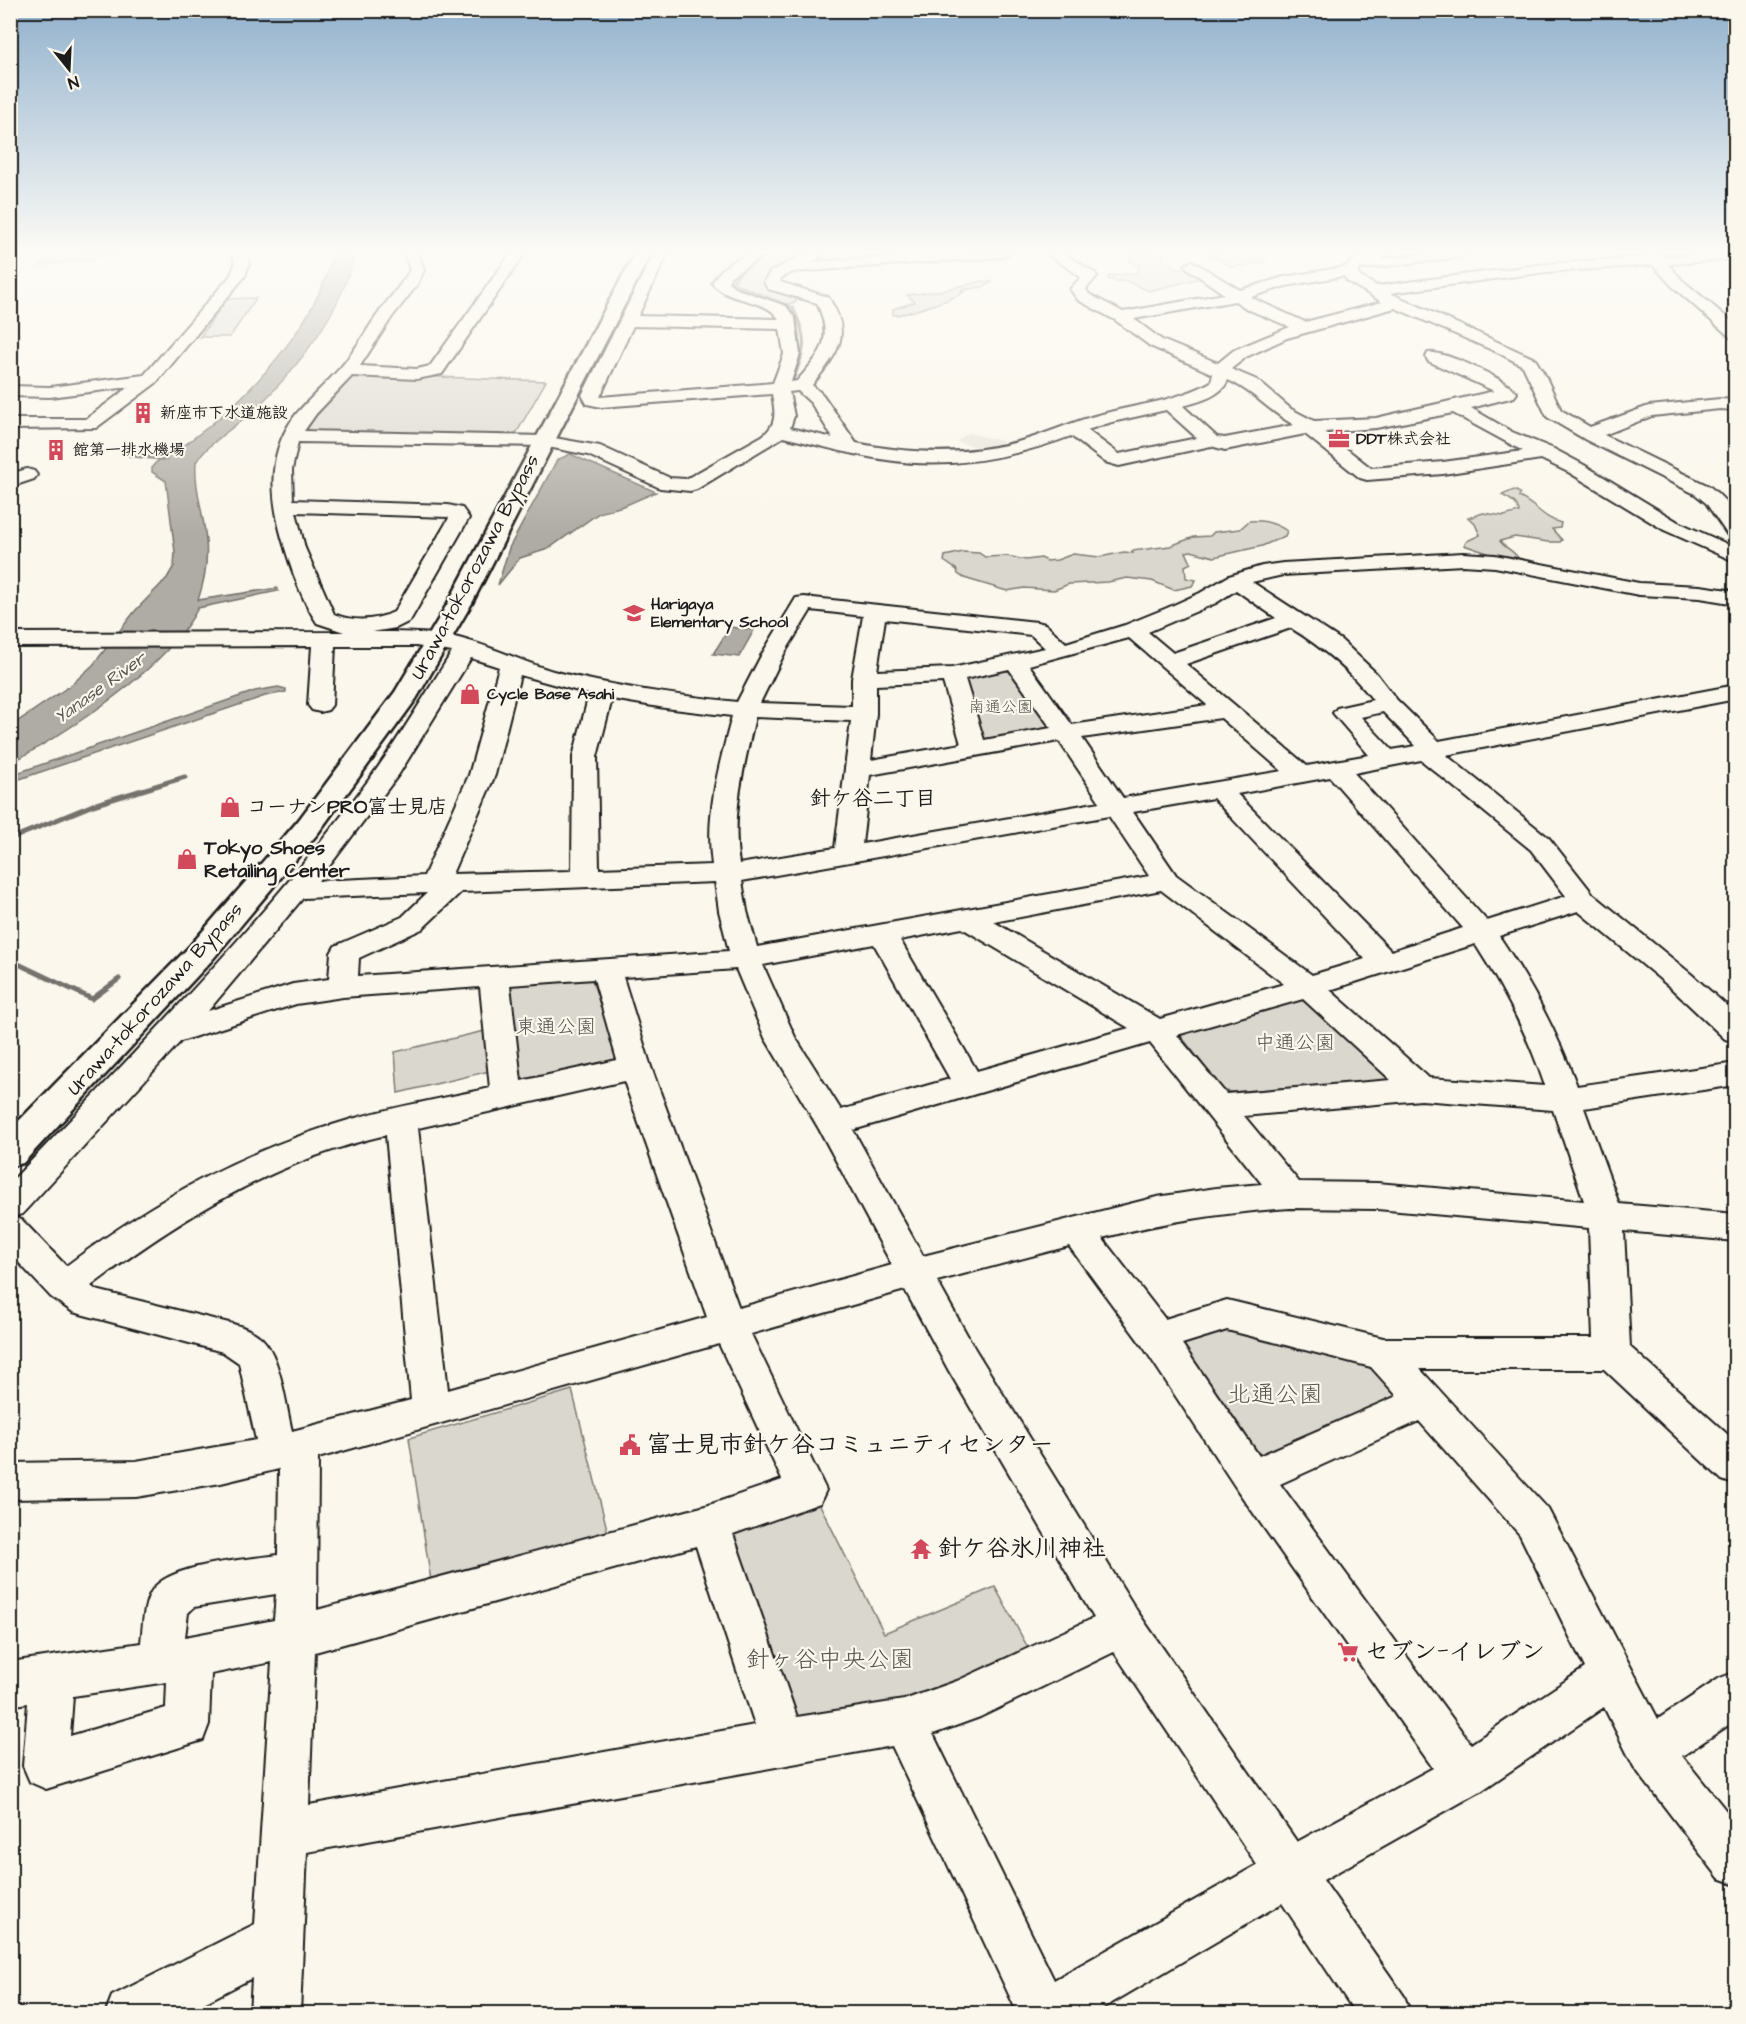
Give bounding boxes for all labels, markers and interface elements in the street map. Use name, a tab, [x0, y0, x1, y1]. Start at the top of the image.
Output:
north arrow	[39, 39, 99, 99]
text: N	[65, 70, 81, 94]
building icon: 新座市下水道施設	[131, 401, 155, 425]
place label: 新座市下水道施設	[160, 402, 288, 424]
office icon: DDT株式会社	[1327, 427, 1351, 451]
place label: DDT株式会社	[1356, 428, 1451, 450]
building icon: 館第一排水機場	[44, 438, 68, 462]
place label: 館第一排水機場	[73, 439, 185, 461]
street label: Urawa-tokorozawa Bypass	[404, 450, 547, 685]
place label: Harigaya Elementary School	[651, 593, 789, 634]
school or university icon: Harigaya Elementary School	[622, 601, 646, 625]
water label: Yanase River	[49, 645, 152, 730]
shop icon: Cycle Base Asahi	[458, 682, 482, 706]
place label: Cycle Base Asahi	[487, 683, 615, 706]
park label: 南通公園	[969, 696, 1033, 718]
district label: 針ケ谷二丁目	[810, 784, 936, 813]
place label: コーナンPRO富士見店	[247, 793, 447, 821]
shop icon: コーナンPRO富士見店	[218, 795, 242, 819]
place label: Tokyo Shoes Retailing Center	[203, 834, 351, 886]
shop icon: Tokyo Shoes Retailing Center	[175, 847, 199, 871]
street label: Urawa-tokorozawa Bypass	[61, 896, 250, 1102]
park label: 東通公園	[516, 1013, 596, 1041]
park label: 中通公園	[1255, 1029, 1335, 1057]
park label: 北通公園	[1227, 1378, 1323, 1412]
place label: 富士見市針ケ谷コミュニティセンター	[647, 1428, 1054, 1462]
public building icon: 富士見市針ケ谷コミュニティセンター	[618, 1433, 642, 1457]
place label: 針ケ谷氷川神社	[938, 1532, 1106, 1566]
temple icon: 針ケ谷氷川神社	[909, 1537, 933, 1561]
place label: セブンｰイレブン	[1365, 1635, 1545, 1669]
supermarket icon: セブンｰイレブン	[1336, 1640, 1360, 1664]
park label: 針ヶ谷中央公園	[746, 1643, 914, 1677]

